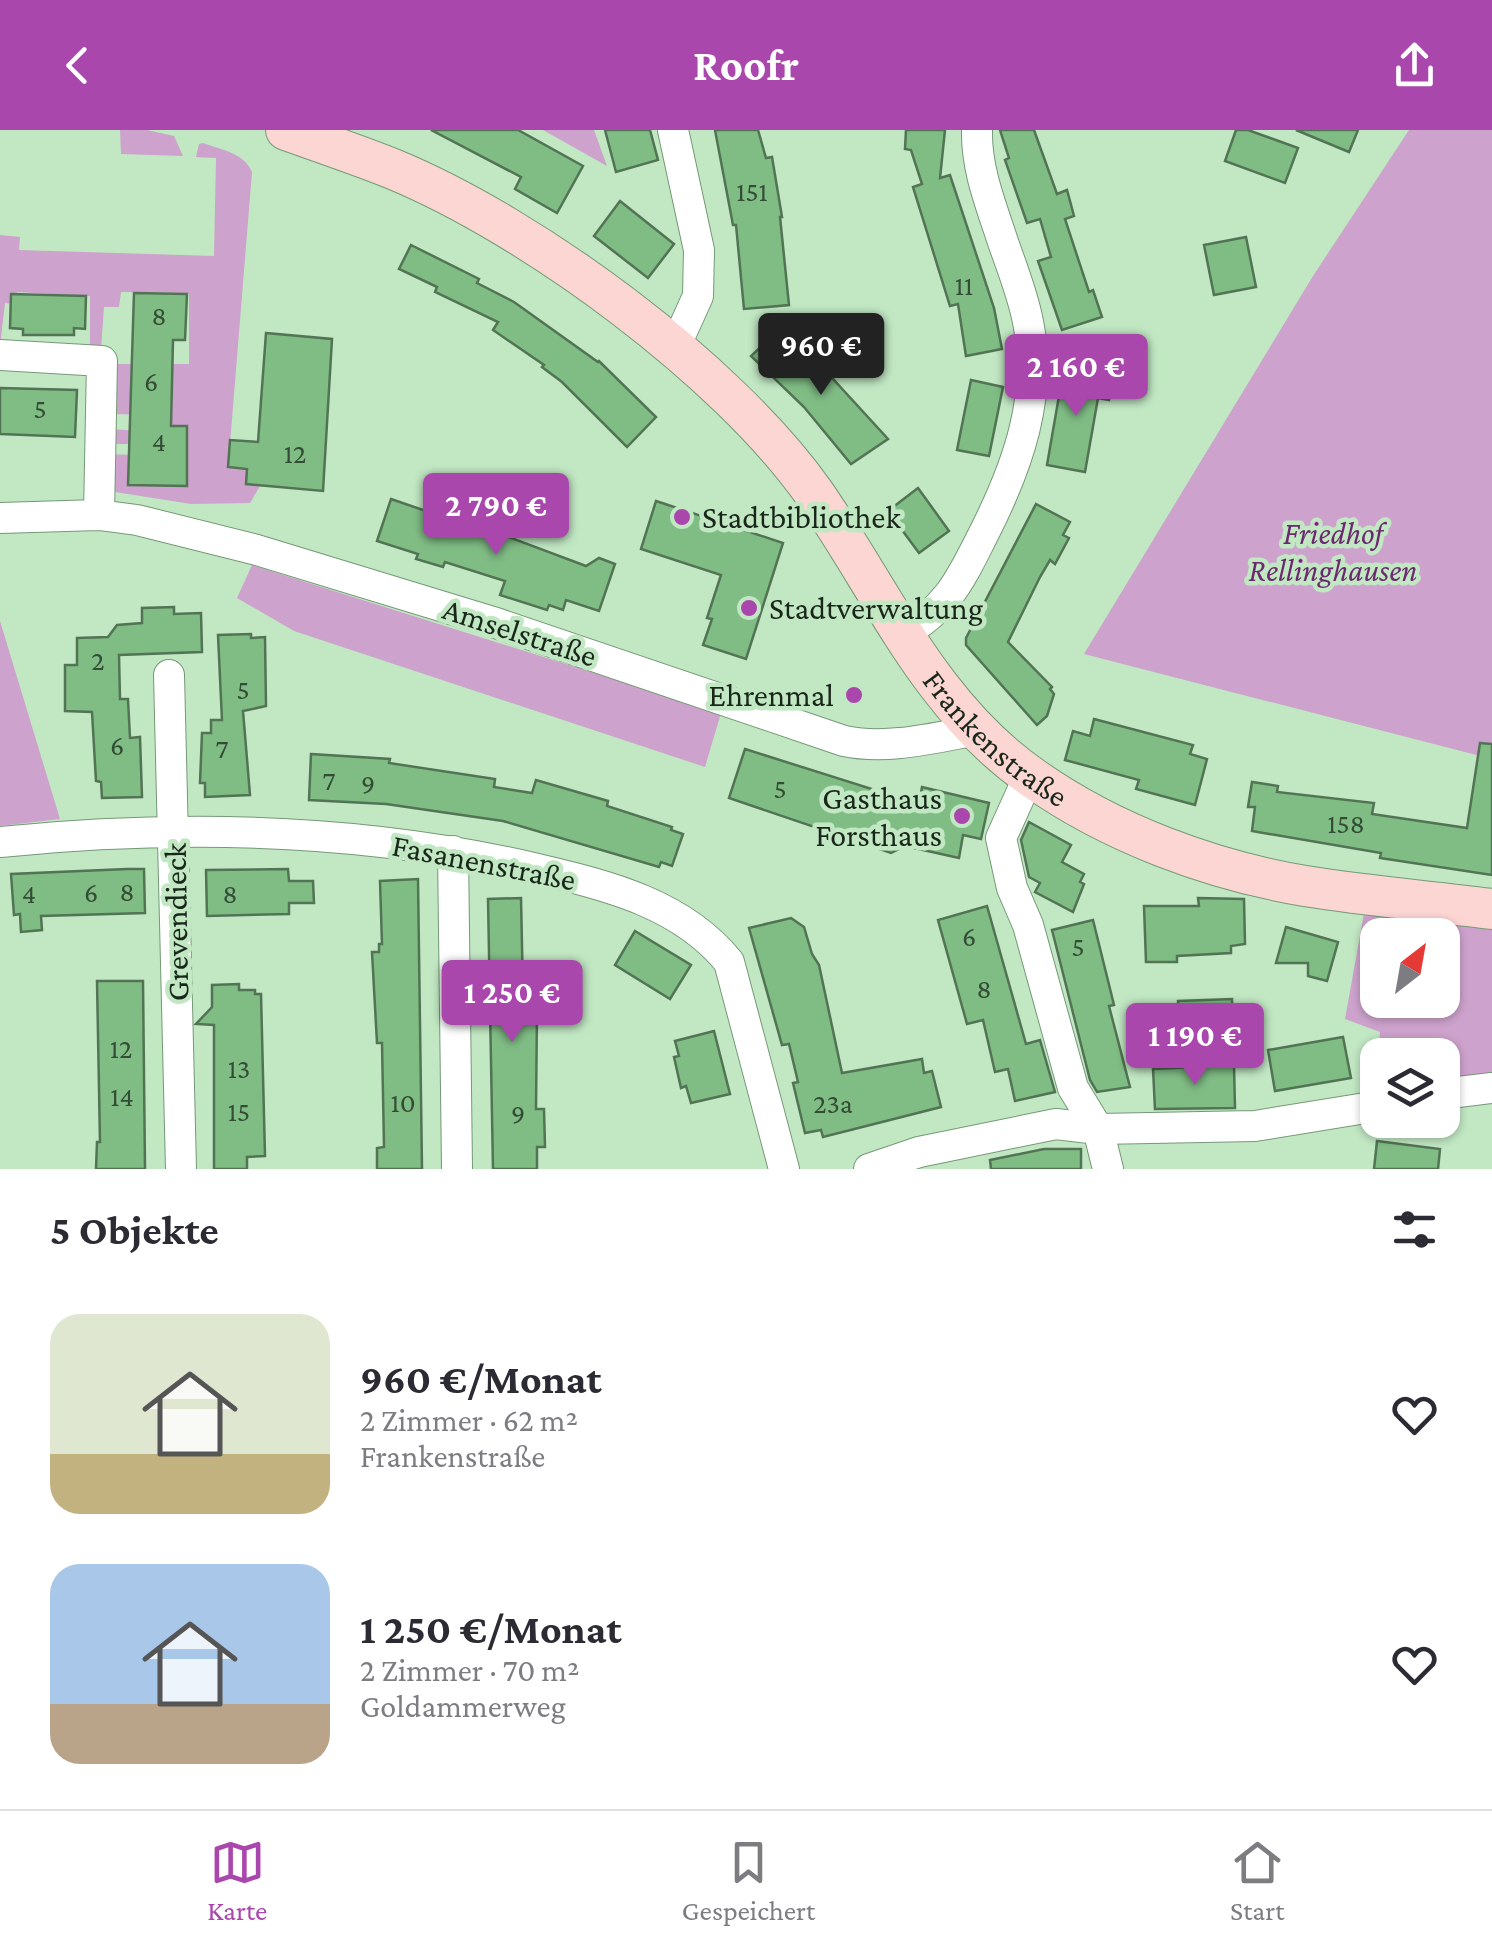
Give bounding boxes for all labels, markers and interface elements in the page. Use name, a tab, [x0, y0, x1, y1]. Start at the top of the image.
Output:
icon: back	[50, 38, 105, 93]
icon: share	[1387, 38, 1442, 93]
text: Roofr	[693, 40, 799, 90]
house number: 151	[736, 176, 768, 207]
house number: 11	[955, 270, 973, 301]
house number: 8	[151, 300, 167, 331]
pin: 960 €	[751, 313, 891, 398]
text: 960 €	[780, 327, 862, 363]
pin: 2 160 €	[984, 334, 1168, 419]
text: 2 160 €	[1027, 348, 1125, 384]
house number: 6	[144, 366, 158, 397]
house number: 5	[33, 393, 47, 424]
house number: 4	[152, 426, 166, 457]
house number: 12	[284, 438, 306, 469]
pin: 2 790 €	[404, 473, 588, 558]
text: 2 790 €	[445, 487, 547, 523]
place label: Stadtbibliothek	[702, 499, 901, 535]
marker: Stadtbibliothek	[671, 506, 693, 528]
park label: Friedhof Rellinghausen	[1249, 515, 1417, 588]
street label: Amselstraße	[439, 590, 601, 674]
place label: Stadtverwaltung	[769, 590, 983, 626]
marker: Stadtverwaltung	[738, 597, 760, 619]
house number: 2	[91, 645, 105, 676]
street label: Frankenstraße	[916, 663, 1074, 814]
house number: 5	[236, 674, 250, 705]
place label: Ehrenmal	[709, 677, 834, 713]
marker: Ehrenmal	[843, 684, 865, 706]
house number: 6	[110, 730, 124, 761]
house number: 7	[216, 733, 229, 764]
house number: 7	[323, 765, 336, 796]
house number: 9	[361, 768, 375, 799]
house number: 5	[773, 773, 787, 804]
place label: Gasthaus Forsthaus	[815, 780, 942, 853]
marker: Gasthaus Forsthaus	[951, 805, 973, 827]
house number: 158	[1327, 808, 1365, 839]
street label: Fasanenstraße	[389, 827, 579, 897]
street label: Grevendieck	[157, 842, 195, 1001]
house number: 8	[119, 876, 135, 907]
house number: 6	[84, 877, 98, 908]
house number: 4	[22, 878, 36, 909]
house number: 8	[222, 878, 238, 909]
north arrow	[1360, 918, 1460, 1018]
map controls	[1360, 918, 1460, 1138]
house number: 6	[962, 921, 976, 952]
house number: 5	[1071, 931, 1085, 962]
pin: 1 250 €	[420, 960, 604, 1045]
house number: 8	[976, 973, 992, 1004]
text: 1 250 €	[464, 974, 560, 1010]
pin: 1 190 €	[1103, 1003, 1287, 1088]
text: 1 190 €	[1148, 1017, 1242, 1053]
house number: 12	[110, 1033, 132, 1064]
button: layers	[1360, 1038, 1460, 1138]
house number: 13	[228, 1053, 250, 1084]
house number: 14	[110, 1081, 134, 1112]
house number: 10	[390, 1087, 416, 1118]
house number: 23a	[813, 1088, 853, 1119]
house number: 15	[228, 1096, 250, 1127]
house number: 9	[511, 1098, 525, 1129]
icon: filters	[1387, 1202, 1442, 1257]
text: 5 Objekte	[50, 1206, 219, 1253]
icon: home	[130, 1354, 250, 1474]
text: 960 €/Monat	[360, 1355, 602, 1402]
icon: heart	[1387, 1387, 1442, 1442]
text: 2 Zimmer · 62 m²	[360, 1402, 578, 1438]
text: Frankenstraße	[360, 1438, 545, 1474]
icon: home	[130, 1604, 250, 1724]
text: 1 250 €/Monat	[360, 1605, 622, 1652]
icon: heart	[1387, 1637, 1442, 1692]
text: 2 Zimmer · 70 m²	[360, 1652, 579, 1688]
text: Goldammerweg	[360, 1688, 566, 1724]
tab: Karte	[207, 1835, 267, 1926]
tab: Gespeichert	[682, 1835, 815, 1926]
tab: Start	[1230, 1835, 1285, 1926]

